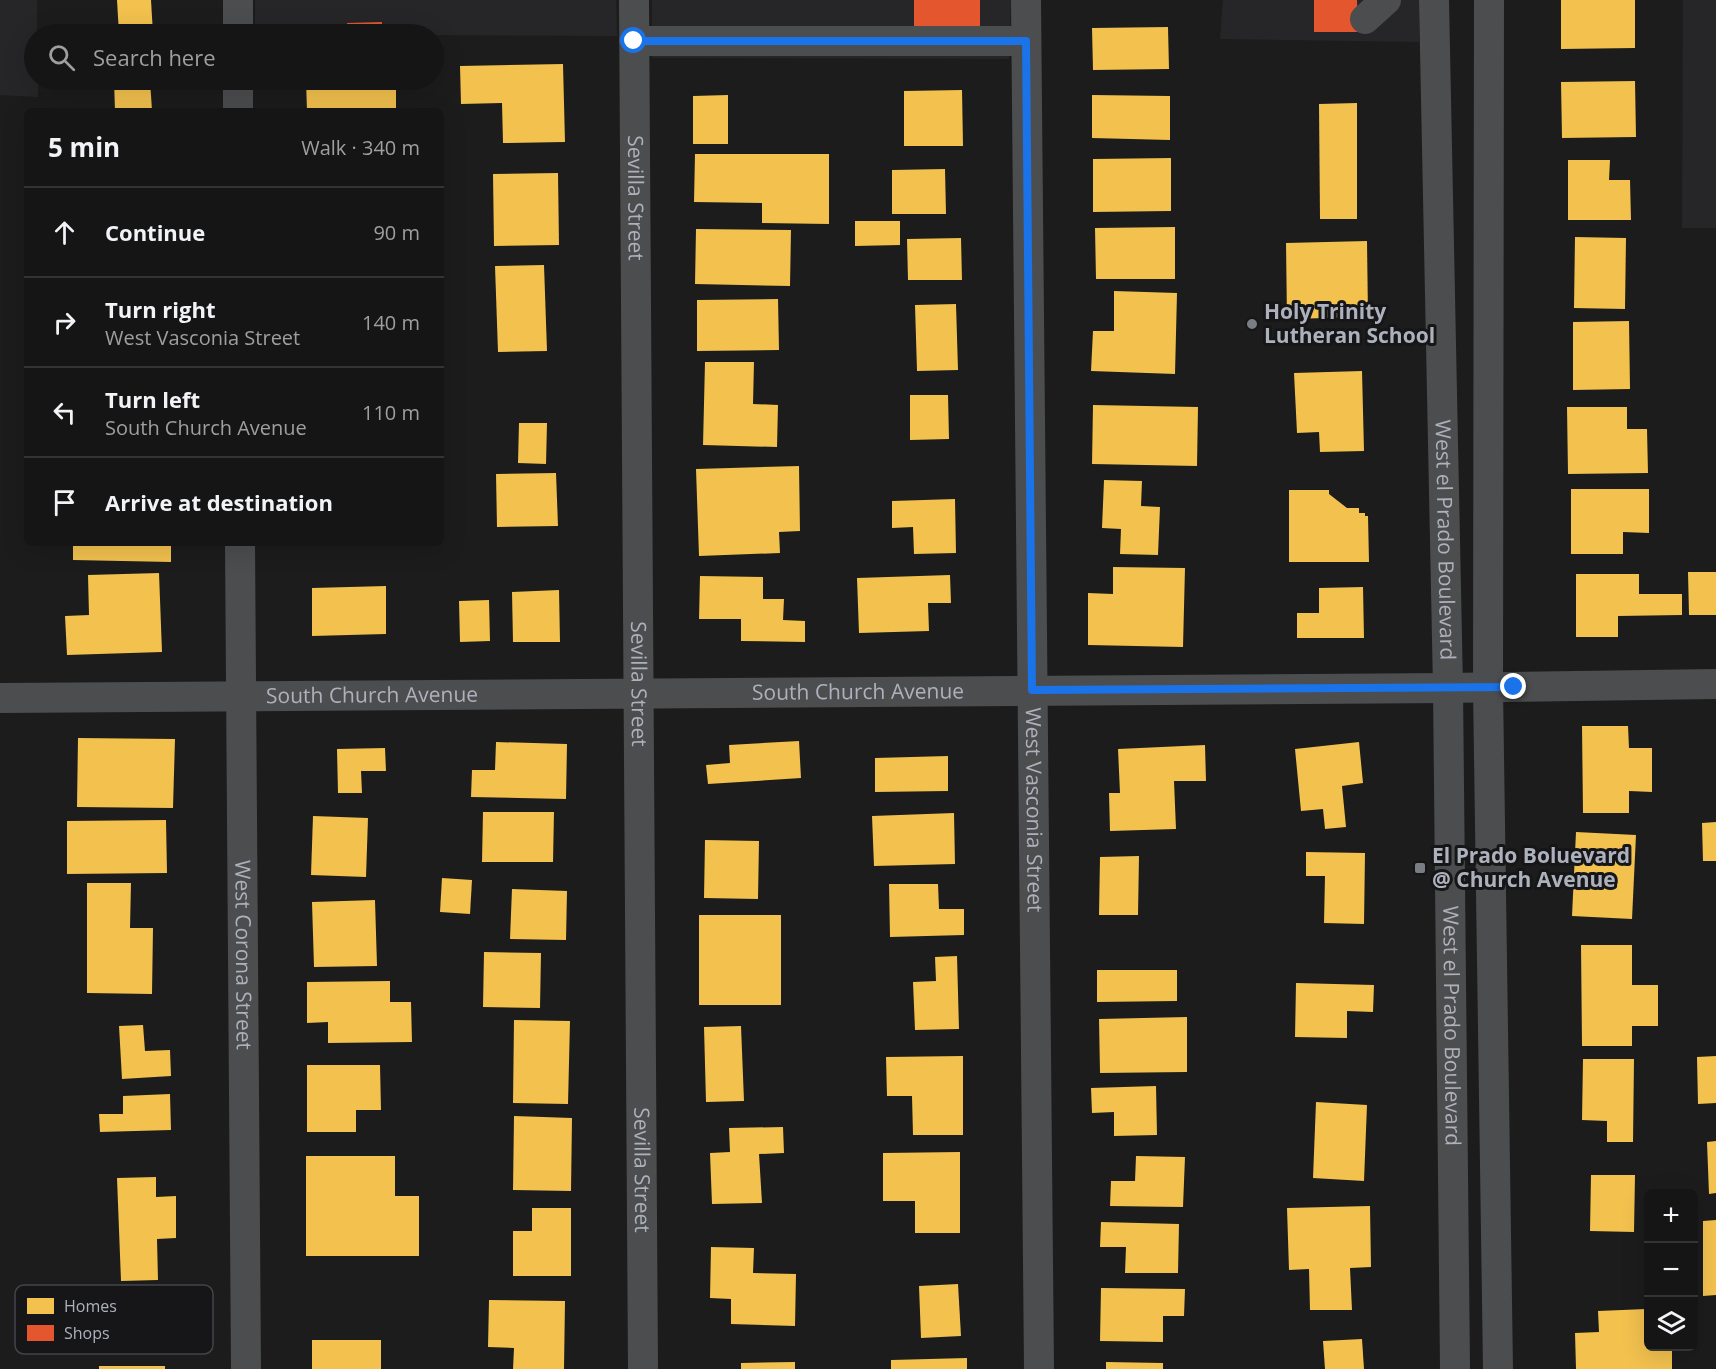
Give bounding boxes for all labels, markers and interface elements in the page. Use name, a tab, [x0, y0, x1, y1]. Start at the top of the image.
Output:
search box	[24, 24, 444, 90]
route start	[620, 27, 646, 53]
icon: search	[45, 41, 78, 74]
text: Search here	[93, 42, 216, 72]
text: 5 min	[48, 129, 120, 165]
text: Walk · 340 m	[301, 134, 420, 161]
street label: Sevilla Street	[622, 135, 651, 261]
icon: ahead	[48, 216, 81, 249]
text: Continue	[105, 217, 205, 247]
text: 90 m	[373, 219, 420, 246]
text: Turn right	[105, 294, 216, 324]
place label: Holy Trinity Lutheran School	[1264, 297, 1435, 349]
icon: right	[48, 306, 81, 339]
text: 140 m	[362, 309, 420, 336]
marker: Holy Trinity Lutheran School	[1245, 317, 1259, 331]
text: West Vasconia Street	[105, 324, 300, 351]
text: Turn left	[105, 384, 200, 414]
icon: left	[48, 396, 81, 429]
text: 110 m	[362, 399, 420, 426]
text: South Church Avenue	[105, 414, 307, 441]
street label: West el Prado Boulevard	[1430, 419, 1462, 660]
icon: arrive	[48, 486, 81, 519]
text: Arrive at destination	[105, 487, 333, 517]
street label: Sevilla Street	[625, 621, 654, 747]
route end	[1500, 673, 1526, 699]
street label: South Church Avenue	[752, 676, 964, 706]
street label: South Church Avenue	[266, 680, 478, 709]
street label: West Vasconia Street	[1020, 707, 1050, 913]
place label: El Prado Boluevard @ Church Avenue	[1432, 841, 1630, 893]
street label: West Corona Street	[229, 860, 259, 1050]
marker: El Prado Boluevard @ Church Avenue	[1413, 861, 1427, 875]
street label: West el Prado Boulevard	[1437, 905, 1468, 1146]
street label: Sevilla Street	[628, 1107, 657, 1233]
map controls	[1644, 1189, 1698, 1351]
button: +	[1644, 1189, 1698, 1243]
button: −	[1644, 1243, 1698, 1297]
legend	[15, 1285, 213, 1354]
text: Homes	[64, 1295, 117, 1317]
button: layers	[1644, 1297, 1698, 1351]
text: Shops	[64, 1322, 110, 1344]

